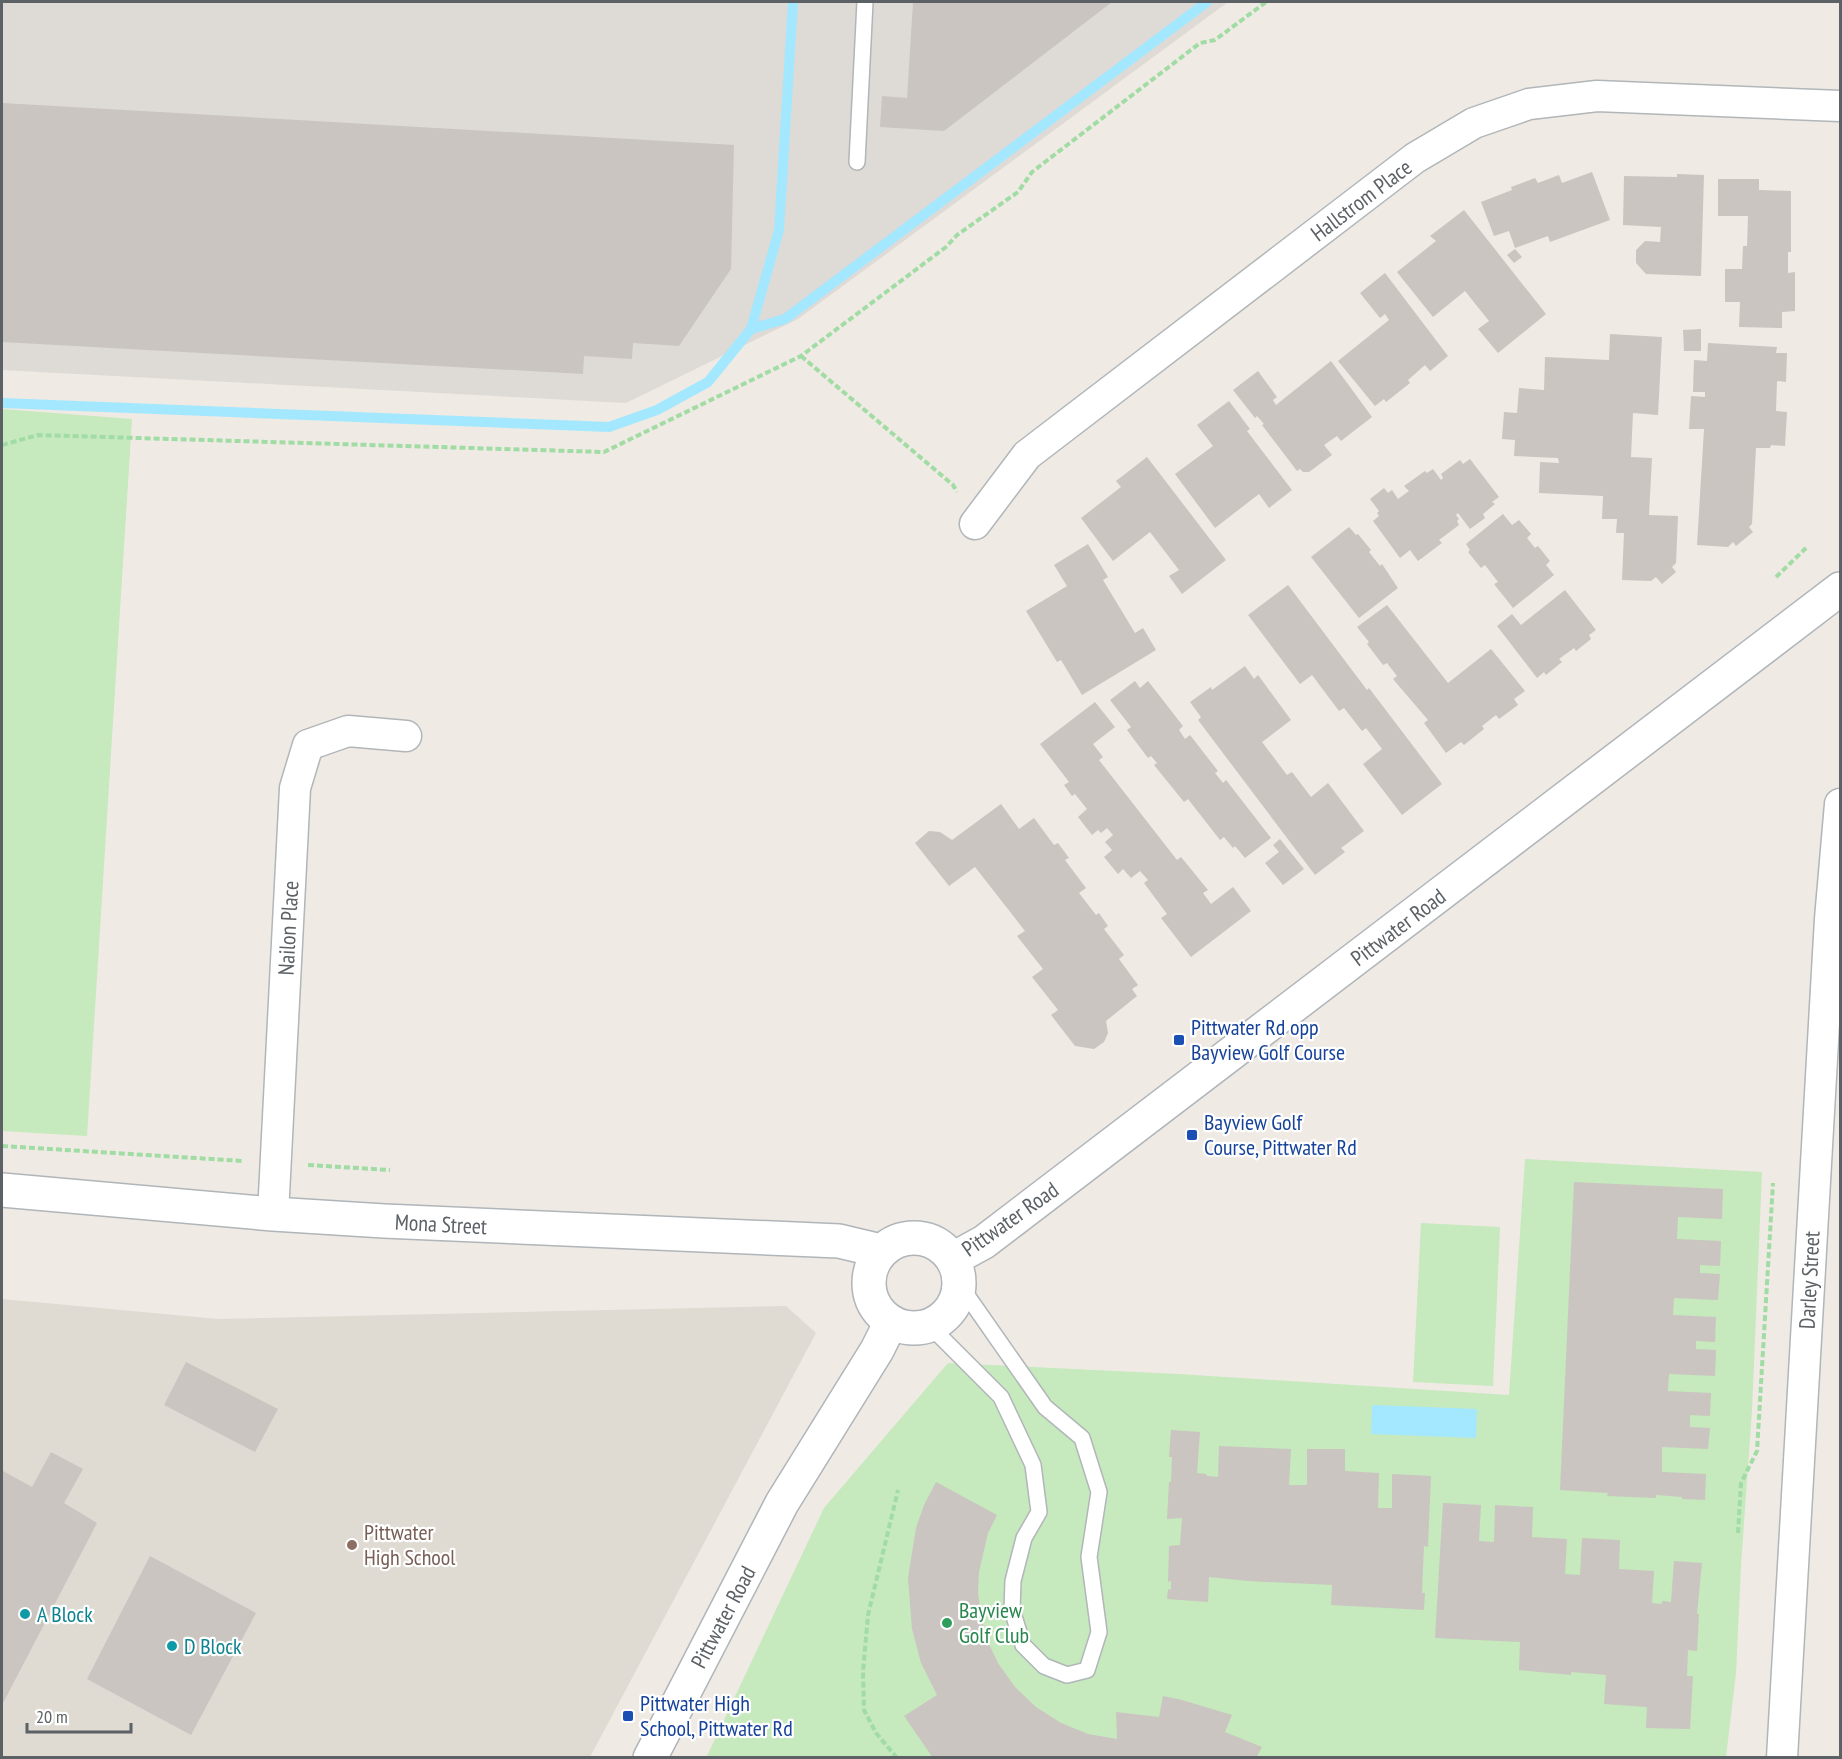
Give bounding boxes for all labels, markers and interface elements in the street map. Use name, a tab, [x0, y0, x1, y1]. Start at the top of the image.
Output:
street label: Hallstrom Place	[1305, 153, 1417, 247]
street label: Nailon Place	[272, 880, 304, 976]
street label: Pittwater Road	[1345, 882, 1451, 972]
place label: Pittwater Rd opp Bayview Golf Course	[1191, 1013, 1345, 1066]
marker: Pittwater Rd opp Bayview Golf Course	[1172, 1033, 1186, 1047]
place label: Bayview Golf Course, Pittwater Rd	[1204, 1108, 1357, 1161]
marker: Bayview Golf Course, Pittwater Rd	[1185, 1128, 1199, 1142]
street label: Pittwater Road	[956, 1175, 1064, 1263]
street label: Mona Street	[394, 1208, 488, 1240]
street label: Darley Street	[1792, 1230, 1826, 1330]
place label: Pittwater High School	[364, 1518, 456, 1571]
marker: Pittwater High School	[345, 1538, 359, 1552]
street label: Pittwater Road	[684, 1561, 762, 1673]
place label: Bayview Golf Club	[959, 1596, 1029, 1649]
place label: A Block	[37, 1600, 93, 1628]
marker: A Block	[18, 1607, 32, 1621]
marker: Bayview Golf Club	[940, 1616, 954, 1630]
place label: D Block	[184, 1632, 242, 1660]
marker: D Block	[165, 1639, 179, 1653]
place label: Pittwater High School, Pittwater Rd	[640, 1689, 793, 1742]
scale bar	[27, 1696, 130, 1734]
text: 20 m	[36, 1705, 68, 1728]
marker: Pittwater High School, Pittwater Rd	[621, 1709, 635, 1723]

